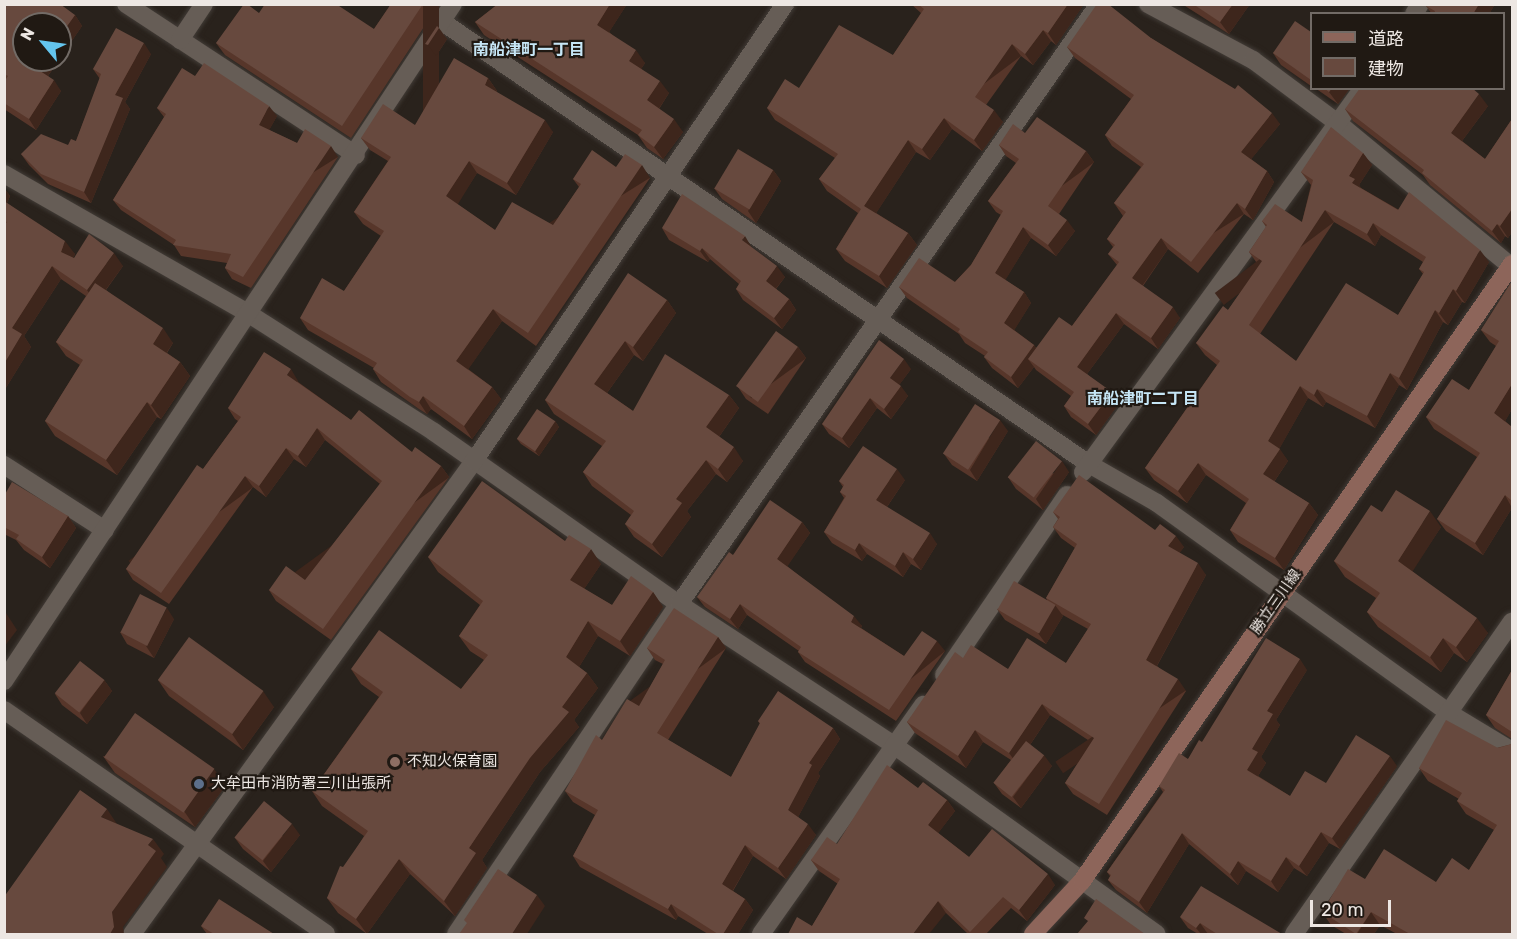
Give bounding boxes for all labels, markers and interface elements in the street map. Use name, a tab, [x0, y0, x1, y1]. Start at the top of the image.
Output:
north arrow	[12, 12, 72, 72]
legend	[1310, 12, 1505, 90]
text: N	[16, 24, 39, 44]
text: 道路	[1368, 28, 1404, 50]
district label: 南船津町一丁目	[473, 40, 585, 60]
text: 建物	[1368, 58, 1404, 80]
district label: 南船津町二丁目	[1087, 389, 1199, 409]
street label: 勝立三川線	[1247, 566, 1305, 638]
place label: 不知火保育園	[407, 753, 497, 771]
marker: 不知火保育園	[388, 755, 402, 769]
place label: 大牟田市消防署三川出張所	[211, 775, 391, 793]
marker: 大牟田市消防署三川出張所	[192, 777, 206, 791]
scale bar	[1313, 888, 1394, 926]
text: 20 m	[1321, 899, 1363, 921]

